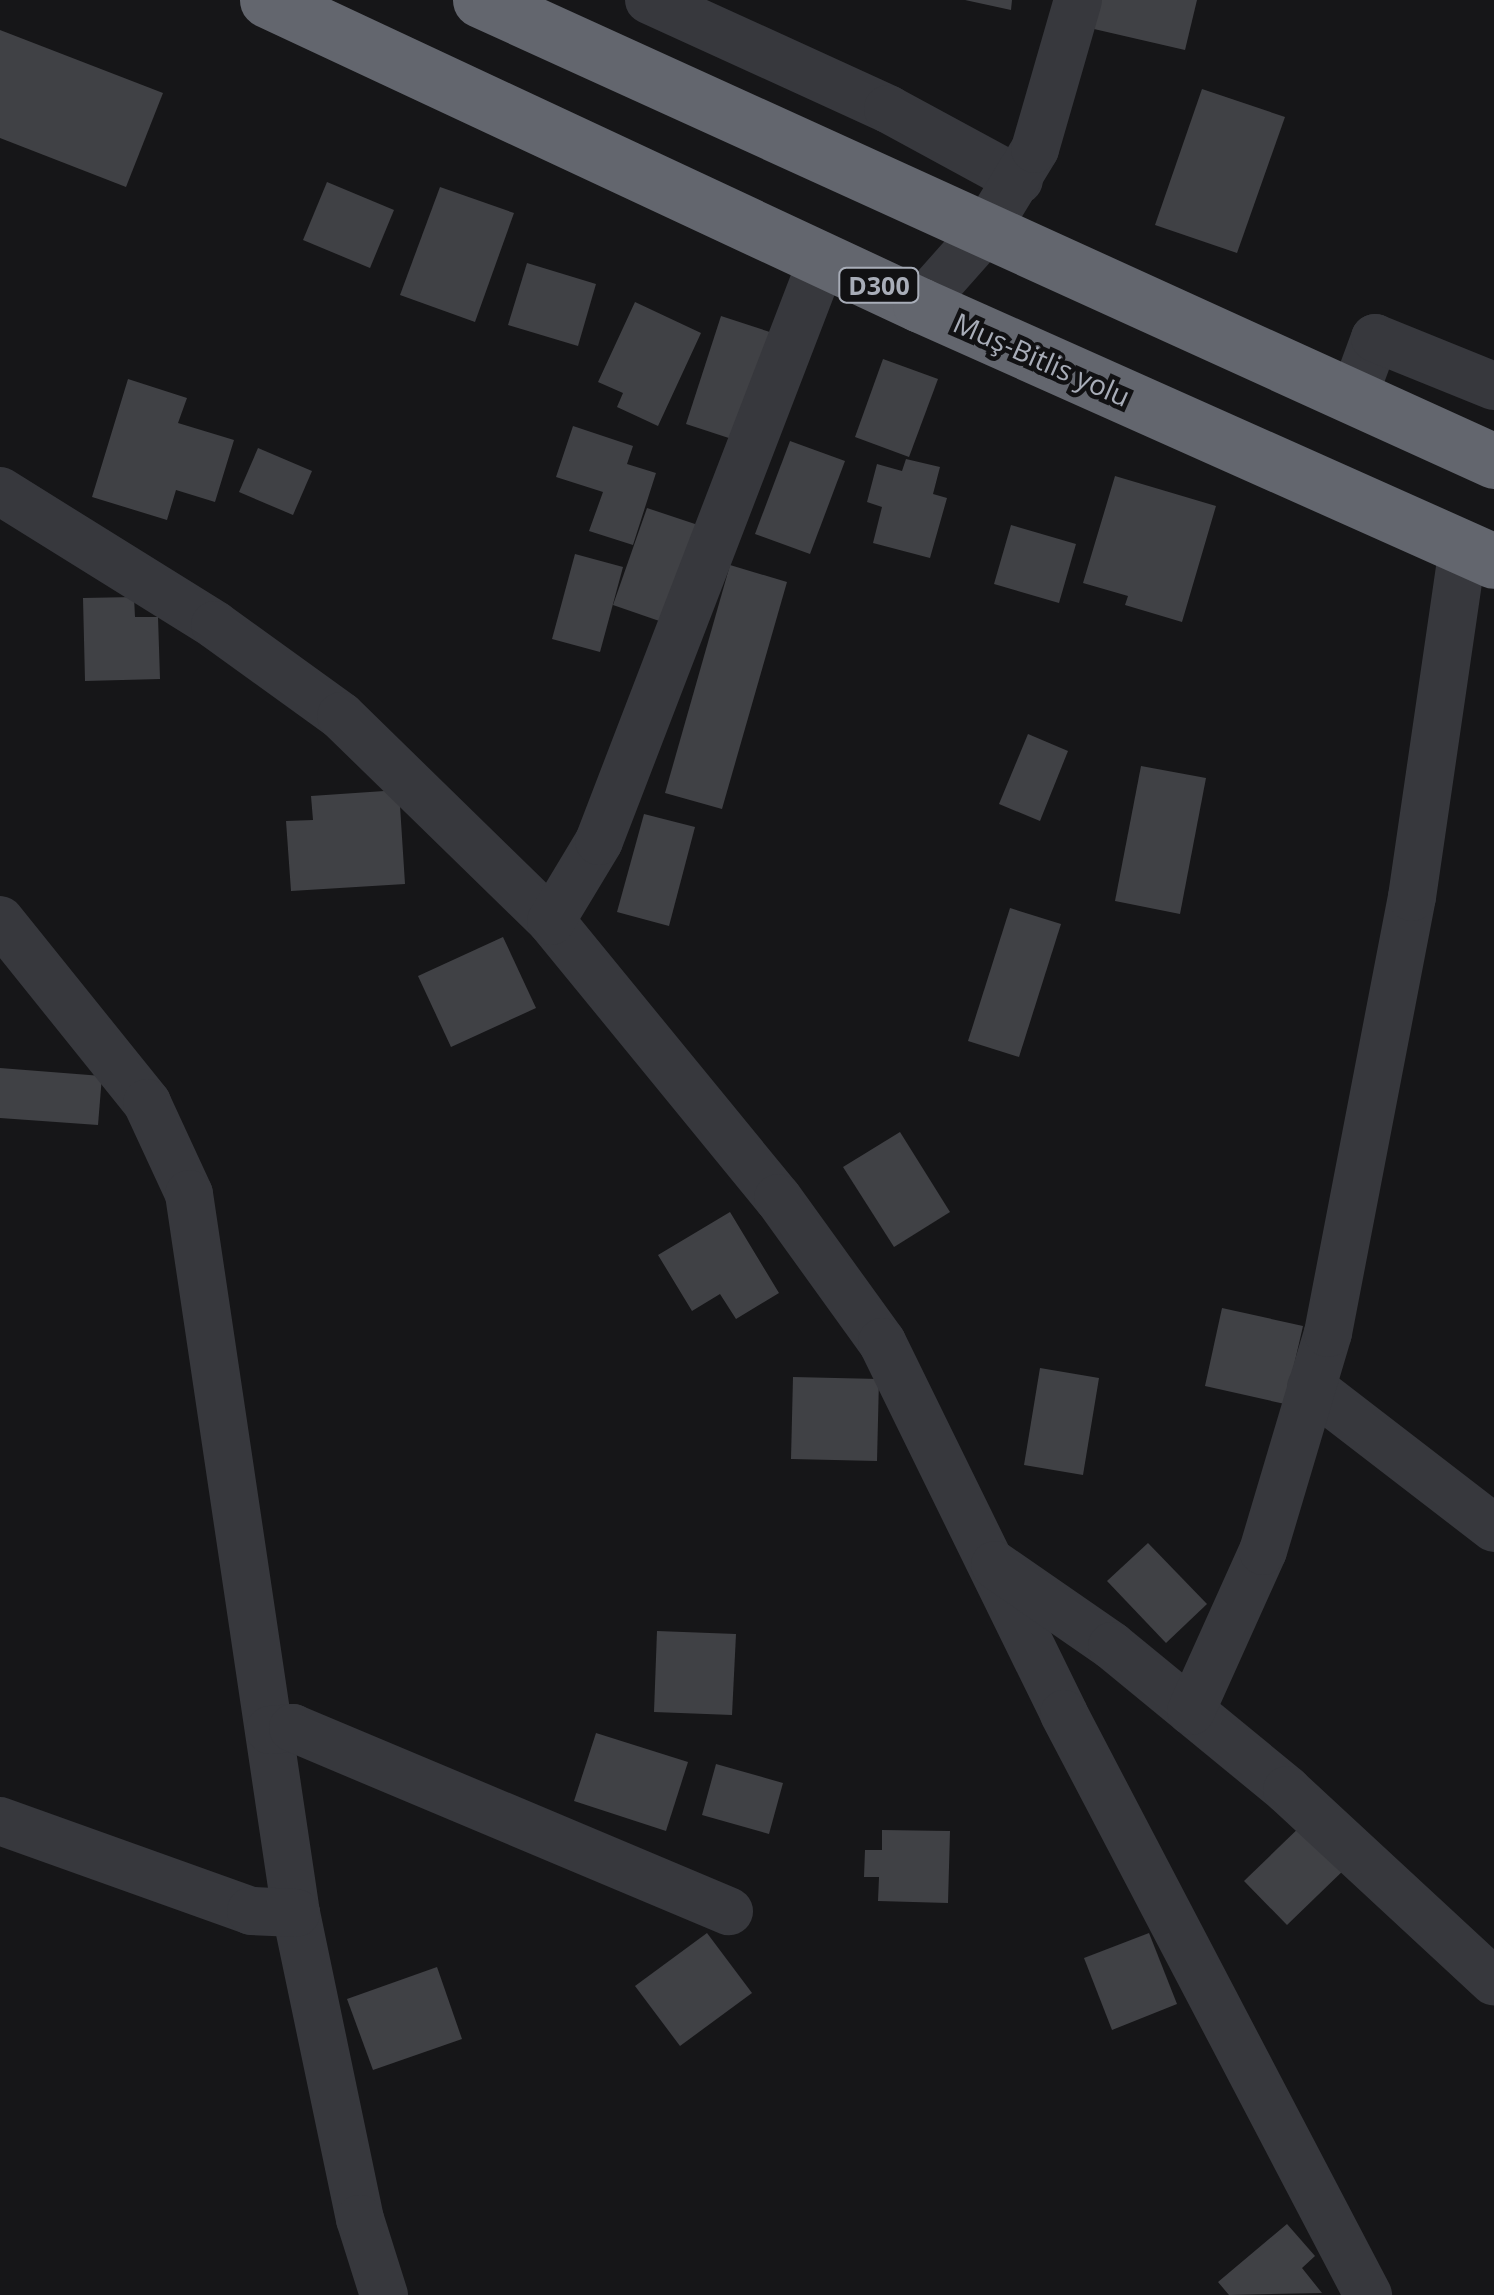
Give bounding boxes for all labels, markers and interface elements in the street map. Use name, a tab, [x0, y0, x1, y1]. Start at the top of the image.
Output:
road number: D300	[836, 265, 922, 305]
street label: Muş-Bitlis yolu	[949, 305, 1135, 413]

